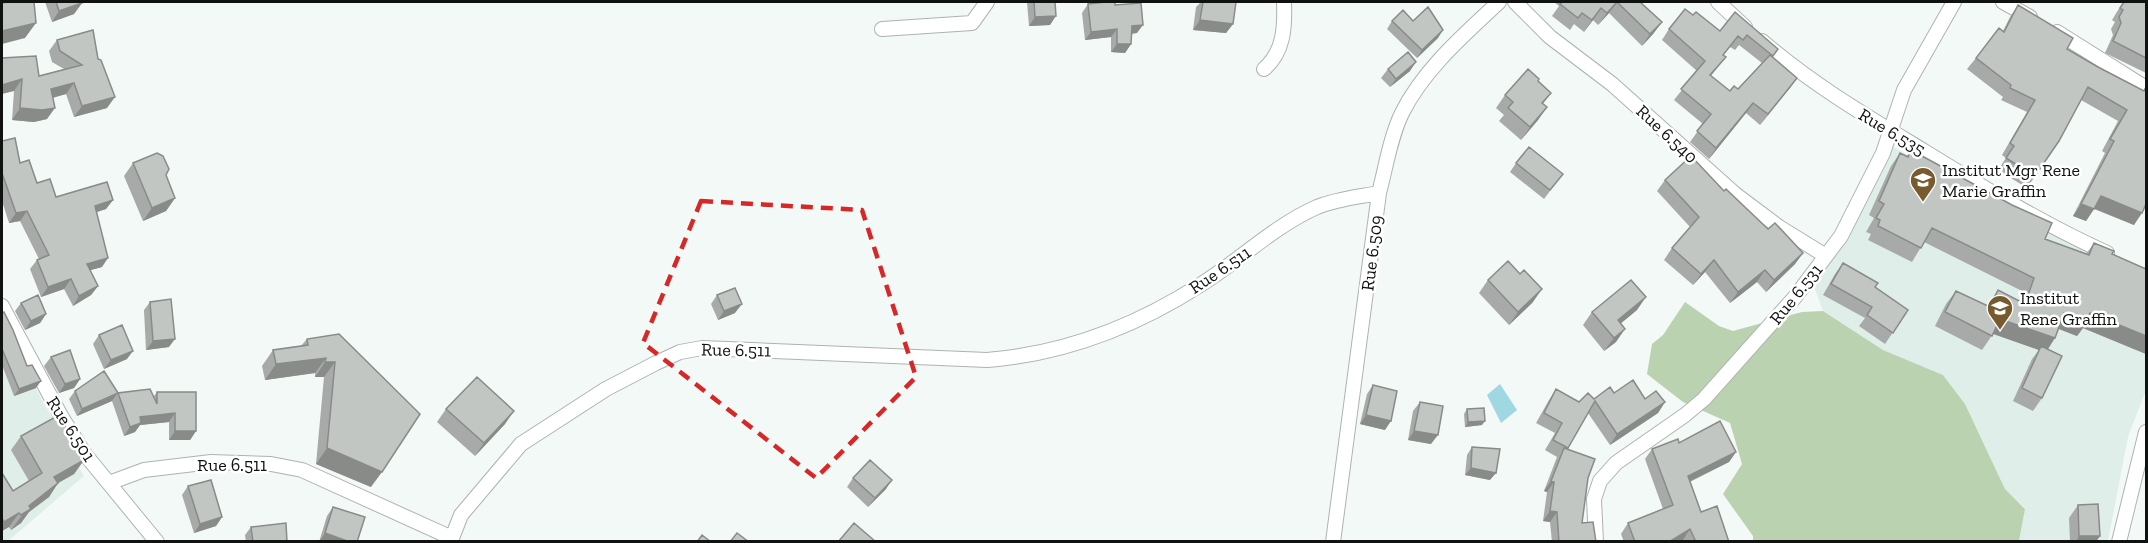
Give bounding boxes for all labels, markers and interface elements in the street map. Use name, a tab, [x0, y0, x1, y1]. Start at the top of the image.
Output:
street label: Rue 6.540	[1632, 100, 1702, 168]
street label: Rue 6.535	[1855, 103, 1929, 161]
place label: Institut Mgr Rene Marie Graffin	[1942, 159, 2080, 202]
school or university icon: Institut Mgr Rene Marie Graffin	[1908, 165, 1938, 203]
street label: Rue 6.509	[1356, 214, 1388, 292]
street label: Rue 6.511	[1185, 241, 1255, 299]
street label: Rue 6.531	[1765, 259, 1827, 329]
place label: Institut Rene Graffin	[2020, 287, 2117, 330]
school or university icon: Institut Rene Graffin	[1985, 293, 2015, 331]
street label: Rue 6.511	[701, 338, 771, 362]
street label: Rue 6.501	[42, 392, 100, 466]
street label: Rue 6.511	[197, 454, 267, 476]

